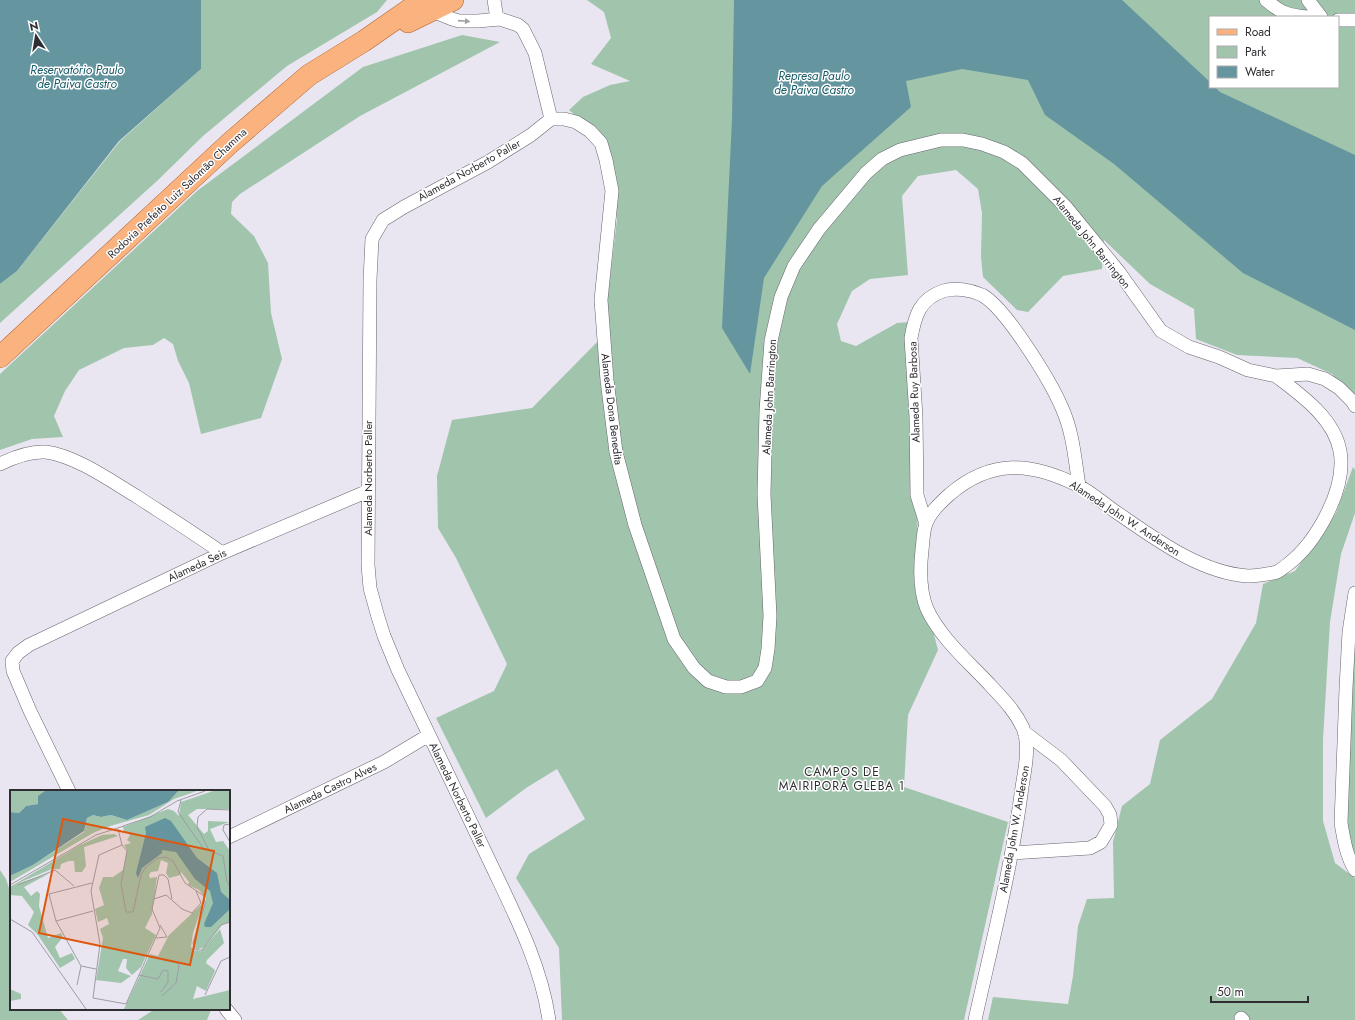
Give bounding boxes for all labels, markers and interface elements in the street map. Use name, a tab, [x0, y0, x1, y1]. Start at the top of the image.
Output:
north arrow	[16, 16, 56, 56]
legend	[1209, 16, 1339, 88]
text: N	[28, 17, 40, 35]
one-way arrow	[458, 17, 470, 24]
text: Road	[1245, 23, 1271, 41]
text: Park	[1245, 43, 1267, 61]
water label: Reservatório Paulo de Paiva Castro	[30, 61, 124, 93]
text: Water	[1245, 63, 1276, 81]
water label: Represa Paulo de Paiva Castro	[774, 67, 854, 99]
street label: Rodovia Prefeito Luiz Salomão Chamma	[104, 124, 250, 262]
street label: Alameda Norberto Paller	[415, 135, 524, 205]
street label: Alameda John Barrington	[1049, 192, 1135, 292]
street label: Alameda John Barrington	[758, 339, 780, 455]
street label: Alameda Ruy Barbosa	[904, 341, 924, 443]
street label: Alameda Dona Benedita	[597, 352, 627, 466]
street label: Alameda Norberto Paller	[360, 420, 376, 536]
street label: Alameda John W. Anderson	[1067, 476, 1183, 560]
street label: Alameda Seis	[165, 544, 230, 586]
street label: Alameda Norberto Paller	[425, 740, 491, 851]
street label: Alameda Castro Alves	[281, 758, 380, 817]
district label: CAMPOS DE MAIRIPORÃ GLEBA 1	[779, 763, 905, 795]
street label: Alameda John W. Anderson	[995, 764, 1033, 894]
inset map	[10, 790, 230, 1010]
scale bar	[1211, 978, 1308, 1004]
text: 50 m	[1217, 983, 1244, 1001]

